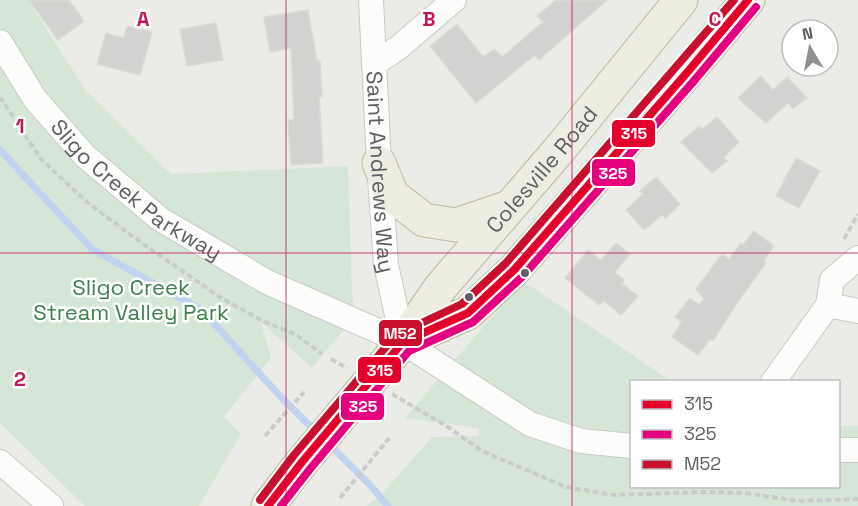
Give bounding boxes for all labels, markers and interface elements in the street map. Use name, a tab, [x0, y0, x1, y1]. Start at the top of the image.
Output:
text: A	[137, 6, 150, 32]
text: B	[422, 6, 436, 32]
text: C	[709, 6, 722, 32]
north arrow	[780, 18, 840, 78]
text: N	[800, 22, 815, 45]
street label: Saint Andrews Way	[360, 70, 401, 275]
street label: Colesville Road	[480, 100, 603, 239]
text: 1	[15, 113, 25, 139]
street label: Sligo Creek Parkway	[45, 113, 227, 266]
line badge: 315	[611, 119, 656, 148]
text: 315	[621, 123, 648, 144]
line badge: 325	[591, 158, 636, 187]
text: 325	[599, 163, 628, 184]
unlabelled marker	[519, 267, 531, 279]
park label: Sligo Creek Stream Valley Park	[33, 273, 229, 326]
unlabelled marker	[463, 291, 475, 303]
line badge: M52	[378, 319, 423, 347]
text: M52	[383, 323, 417, 344]
line badge: 315	[357, 356, 402, 384]
text: 315	[367, 360, 394, 381]
text: 2	[14, 366, 26, 392]
legend	[630, 380, 840, 488]
line badge: 325	[340, 392, 385, 421]
text: 315	[684, 392, 713, 415]
text: 325	[349, 396, 378, 417]
text: 325	[684, 422, 717, 445]
text: M52	[684, 452, 721, 475]

